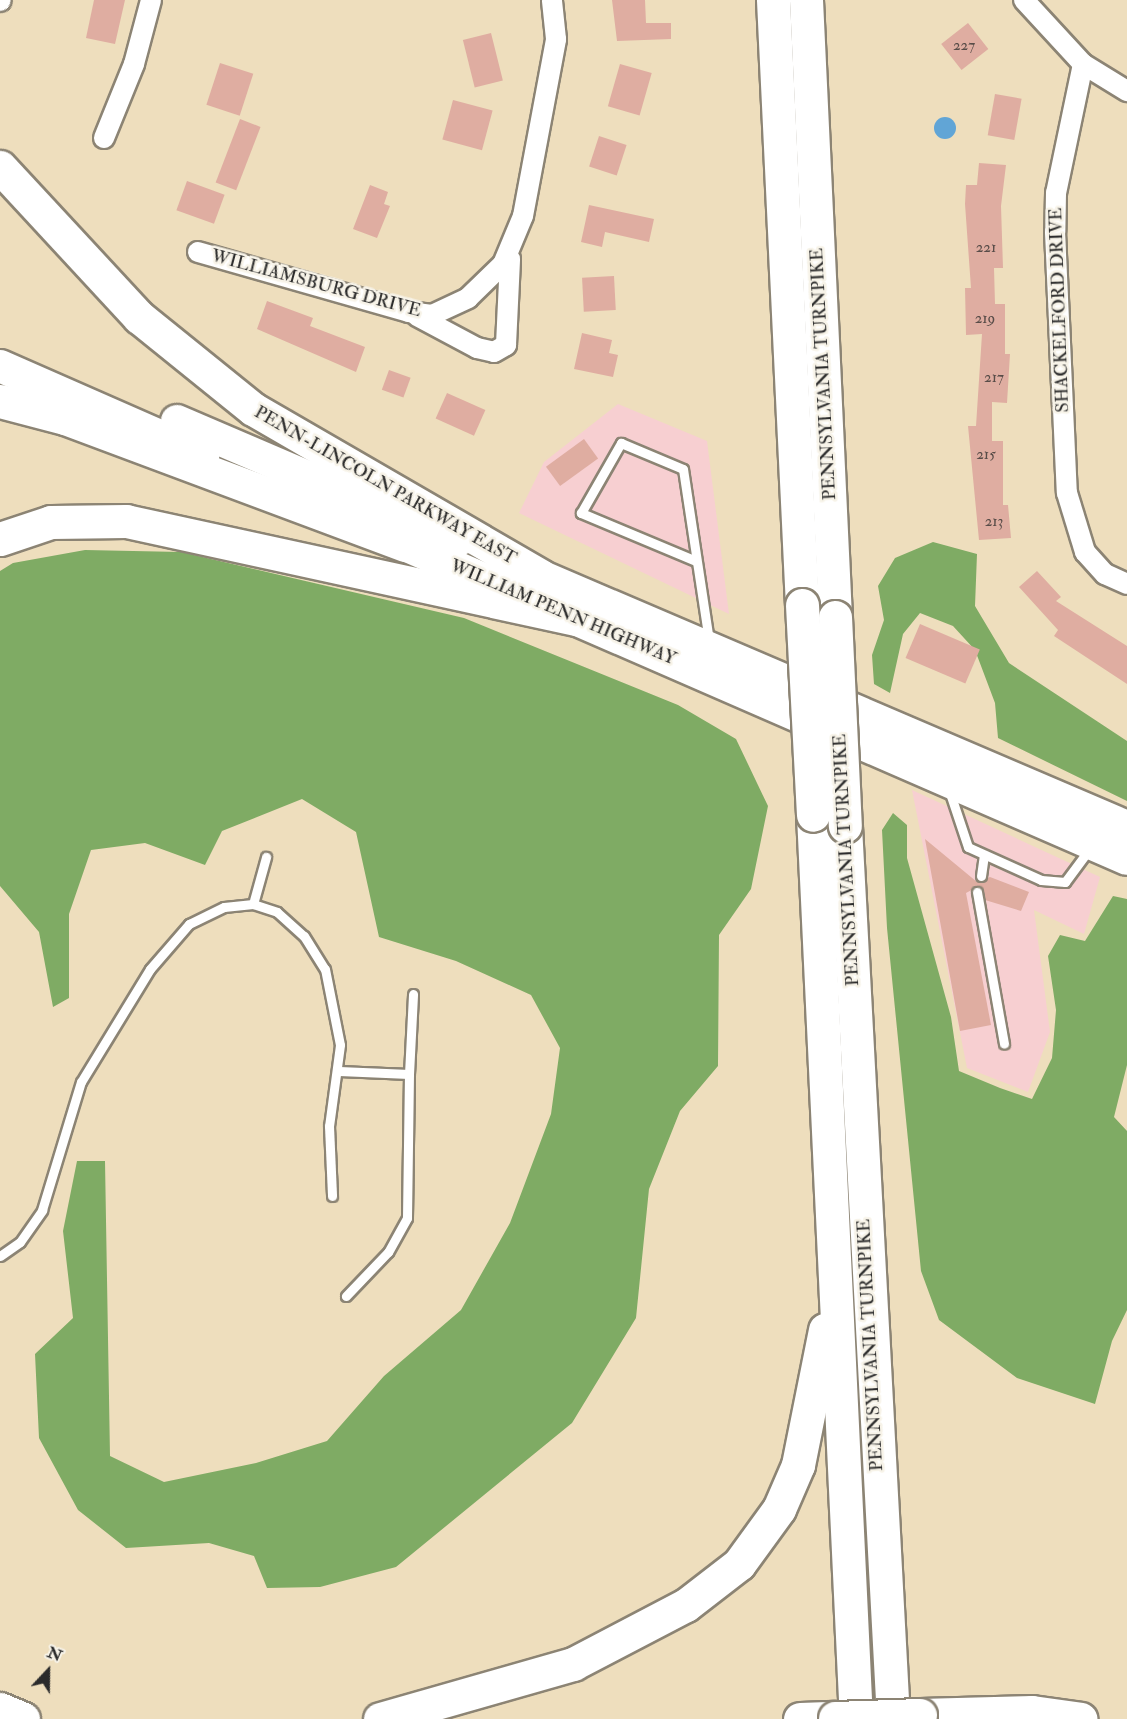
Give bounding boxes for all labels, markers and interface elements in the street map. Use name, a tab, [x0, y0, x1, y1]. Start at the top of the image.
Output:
house number: 227	[953, 37, 975, 55]
street label: SHACKELFORD DRIVE	[1046, 207, 1074, 413]
house number: 221	[976, 239, 996, 257]
street label: WILLIAMSBURG DRIVE	[209, 246, 423, 322]
street label: PENNSYLVANIA TURNPIKE	[807, 247, 841, 501]
house number: 219	[975, 310, 995, 328]
house number: 217	[984, 369, 1004, 387]
street label: PENN-LINCOLN PARKWAY EAST	[250, 402, 520, 570]
house number: 215	[976, 446, 996, 464]
house number: 213	[985, 513, 1003, 531]
street label: WILLIAM PENN HIGHWAY	[447, 556, 679, 670]
street label: PENNSYLVANIA TURNPIKE	[830, 733, 864, 987]
street label: PENNSYLVANIA TURNPIKE	[854, 1218, 888, 1472]
north arrow	[18, 1641, 78, 1701]
text: N	[44, 1642, 65, 1666]

